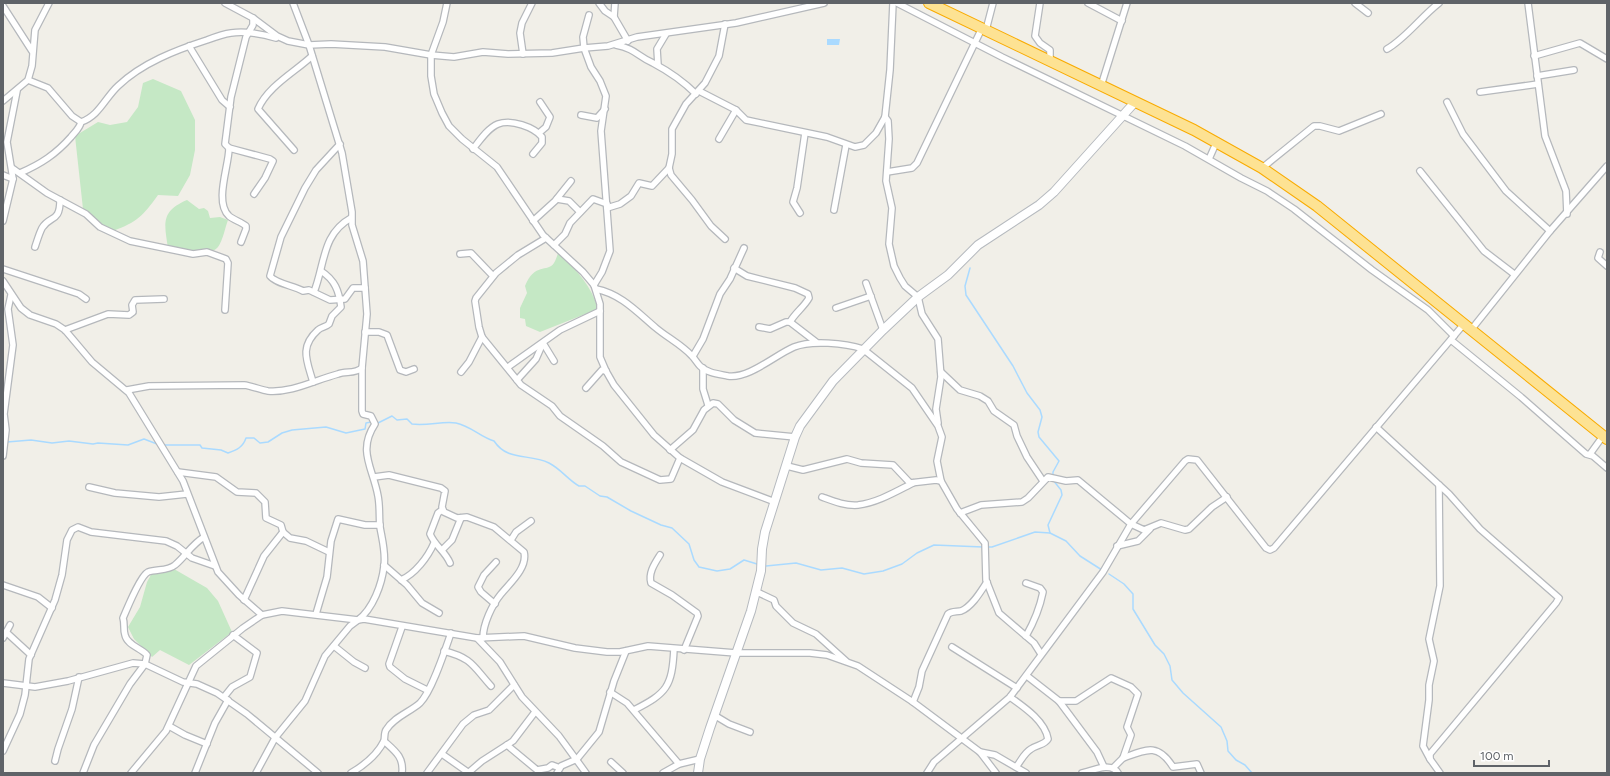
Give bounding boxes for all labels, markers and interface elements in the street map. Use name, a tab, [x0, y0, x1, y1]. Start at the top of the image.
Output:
scale bar	[1474, 742, 1549, 768]
text: 100 m	[1480, 749, 1514, 763]

